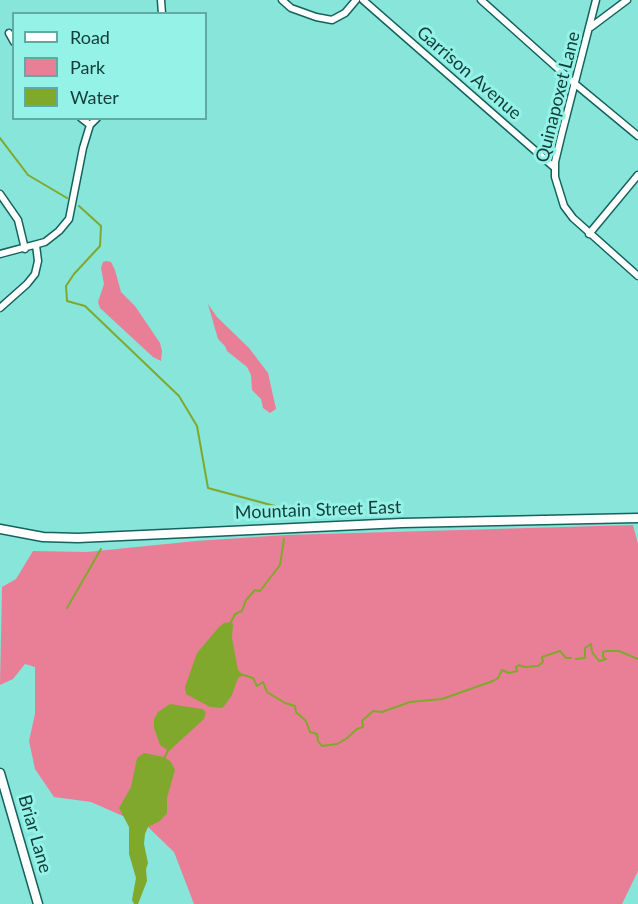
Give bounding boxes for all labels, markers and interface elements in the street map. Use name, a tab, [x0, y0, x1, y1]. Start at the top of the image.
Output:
legend	[12, 12, 207, 120]
street label: Garrison Avenue	[412, 22, 526, 124]
text: Road	[70, 26, 110, 48]
street label: Quinapoxet Lane	[531, 29, 585, 165]
text: Park	[70, 56, 105, 78]
text: Water	[70, 86, 119, 108]
street label: Mountain Street East	[234, 496, 402, 524]
street label: Briar Lane	[14, 792, 56, 876]

